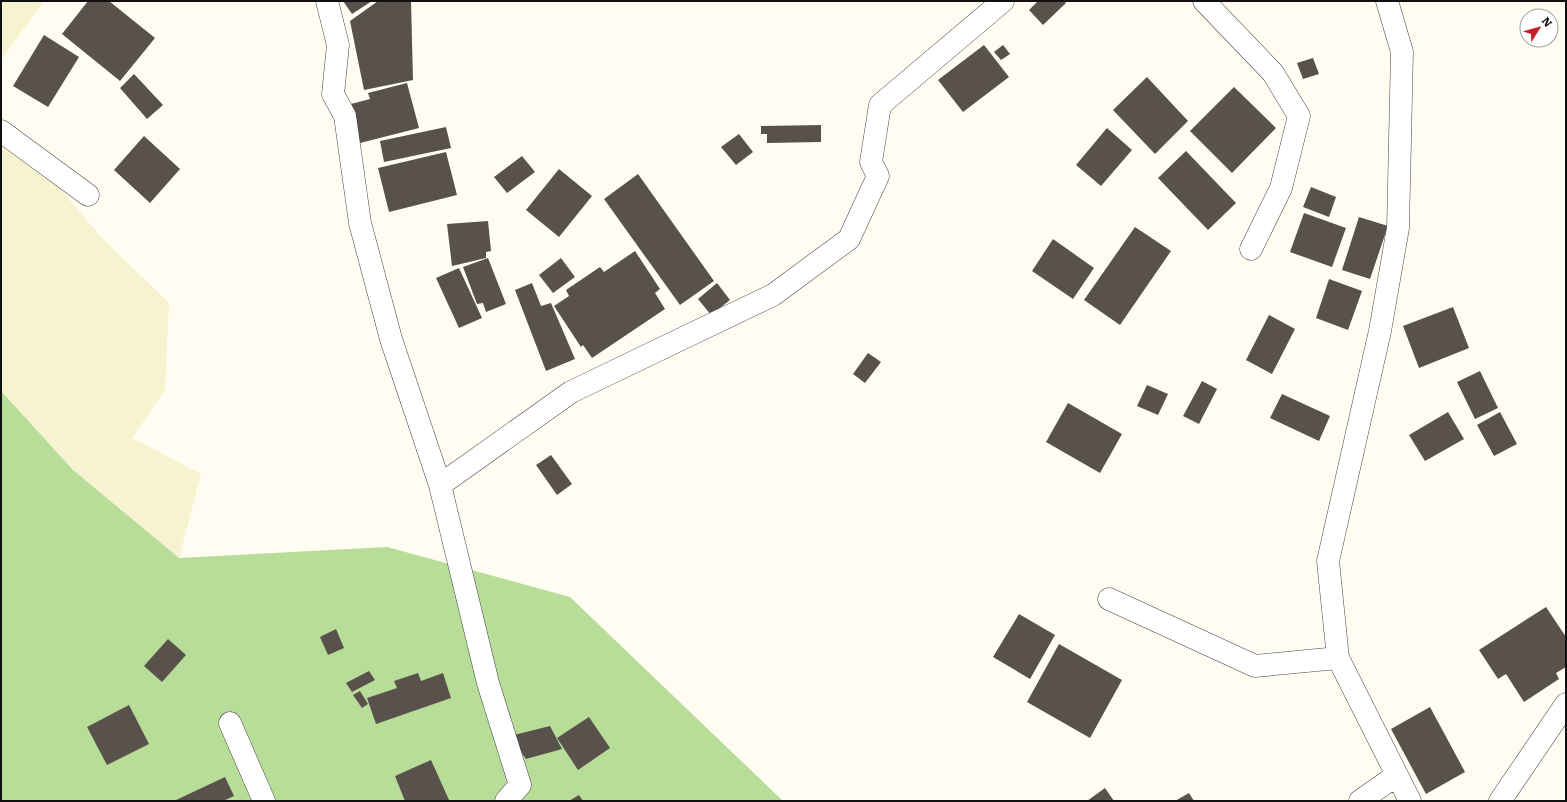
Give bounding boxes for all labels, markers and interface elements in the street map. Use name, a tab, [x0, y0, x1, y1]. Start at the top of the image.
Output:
north arrow	[1519, 8, 1559, 48]
text: N	[1539, 13, 1557, 30]

